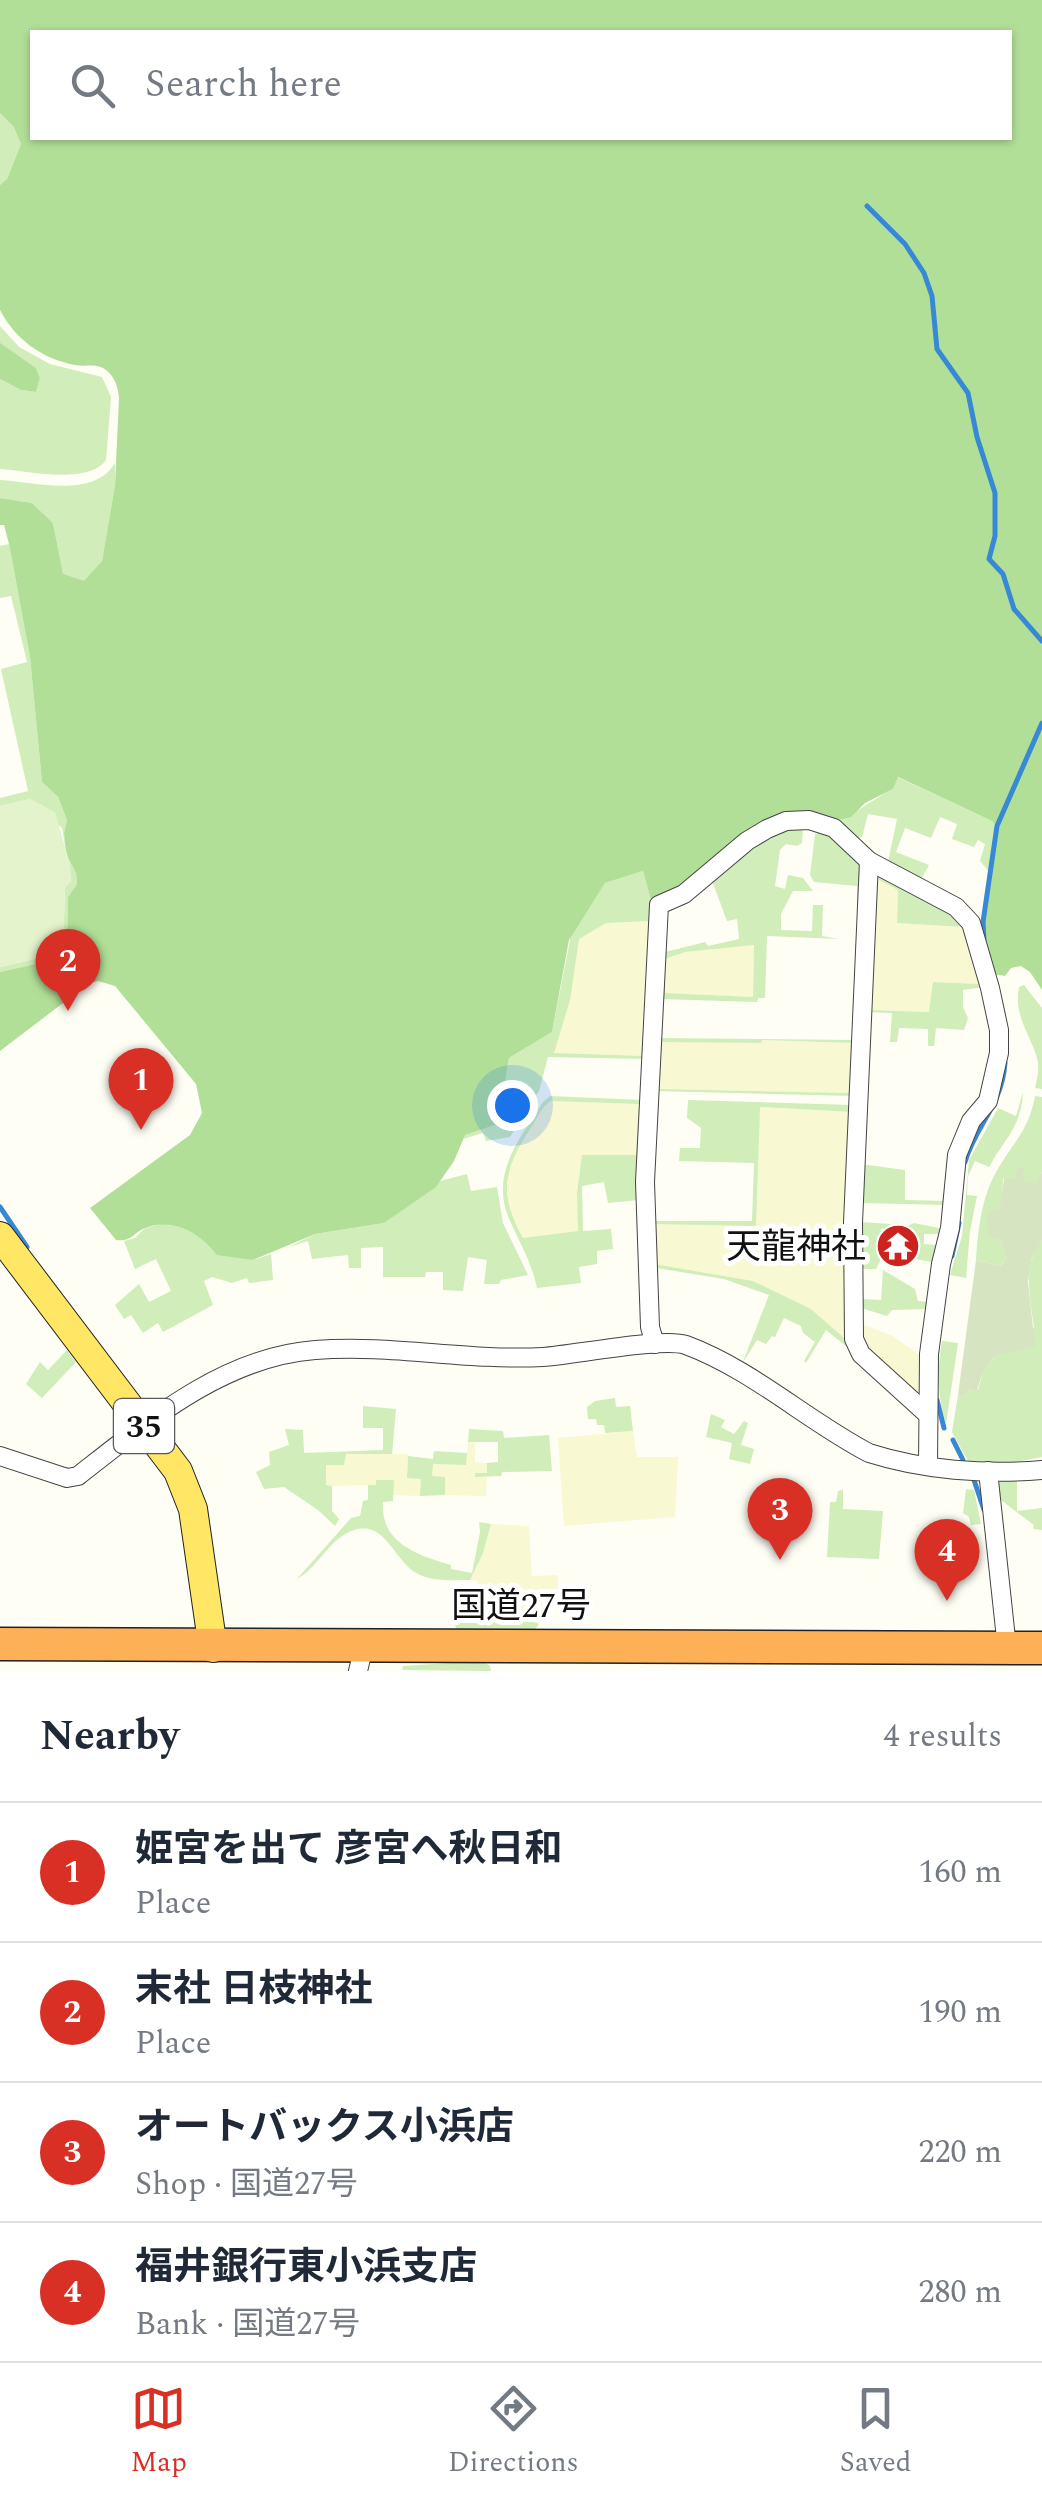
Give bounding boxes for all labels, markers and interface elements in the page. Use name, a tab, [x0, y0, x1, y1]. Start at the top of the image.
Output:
search box	[30, 30, 1012, 140]
text: Search here	[145, 56, 342, 114]
icon: search	[65, 58, 120, 113]
pin: 2	[36, 928, 100, 1011]
pin: 1	[108, 1048, 174, 1130]
your location	[487, 1080, 538, 1131]
place label: 天龍神社	[726, 1221, 866, 1274]
temple icon: 天龍神社	[875, 1223, 921, 1269]
road number: 35	[114, 1399, 174, 1453]
pin: 3	[748, 1478, 812, 1560]
pin: 4	[914, 1518, 980, 1601]
street label: 国道27号	[451, 1580, 591, 1633]
text: Nearby	[40, 1705, 179, 1768]
text: 4 results	[883, 1712, 1002, 1761]
text: 姫宮を出て 彦宮へ秋日和	[135, 1821, 563, 1879]
text: 1	[64, 1848, 81, 1897]
text: 160 m	[918, 1848, 1002, 1897]
text: Place	[135, 1879, 211, 1928]
text: 末社 日枝神社	[135, 1961, 373, 2019]
text: 2	[64, 1988, 81, 2037]
text: 190 m	[918, 1988, 1002, 2037]
text: Place	[135, 2019, 211, 2068]
text: オートバックス小浜店	[135, 2099, 514, 2157]
text: 3	[64, 2128, 81, 2177]
text: 220 m	[918, 2128, 1002, 2177]
text: Shop · 国道27号	[135, 2160, 358, 2209]
text: 福井銀行東小浜支店	[135, 2239, 477, 2297]
text: 4	[64, 2268, 81, 2317]
text: 280 m	[918, 2268, 1002, 2317]
text: Bank · 国道27号	[135, 2300, 360, 2349]
tab: Map	[131, 2381, 187, 2484]
tab: Directions	[448, 2381, 579, 2484]
tab: Saved	[840, 2381, 911, 2484]

